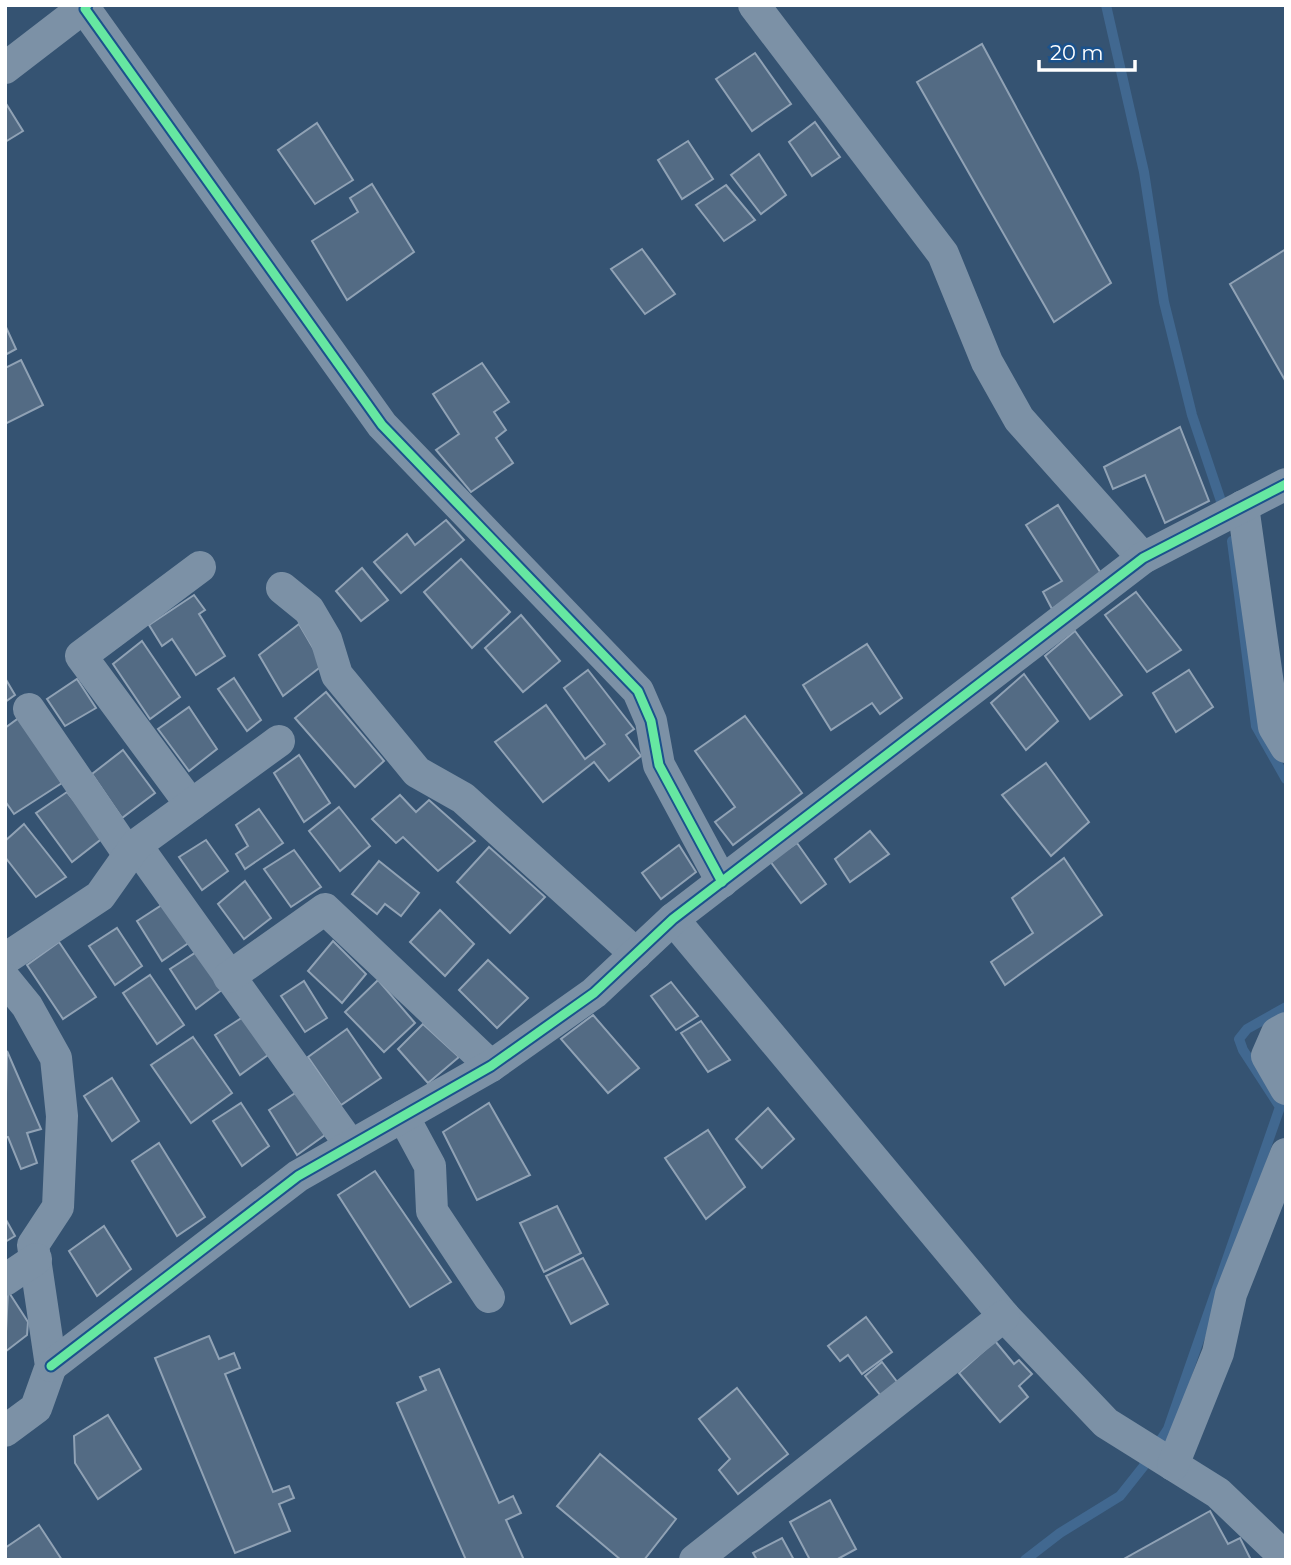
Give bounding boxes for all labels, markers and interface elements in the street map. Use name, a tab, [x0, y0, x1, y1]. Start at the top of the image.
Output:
scale bar	[1039, 28, 1135, 72]
text: 20 m	[1050, 40, 1104, 65]

